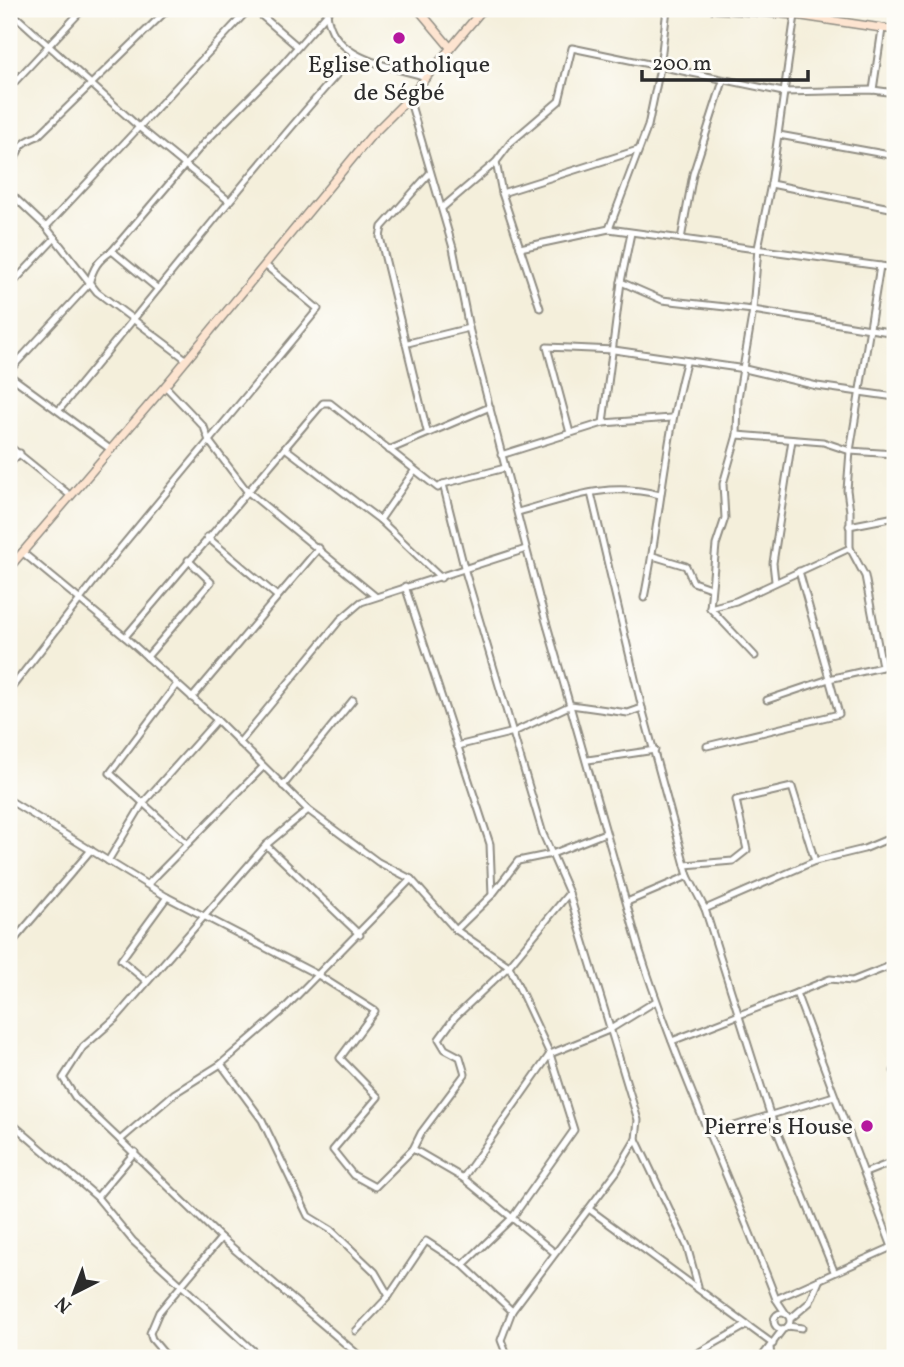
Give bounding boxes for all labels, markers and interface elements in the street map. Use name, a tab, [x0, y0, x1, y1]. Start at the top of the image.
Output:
marker: Eglise Catholique de Ségbé	[391, 30, 407, 46]
scale bar	[642, 38, 808, 82]
place label: Eglise Catholique de Ségbé	[308, 49, 490, 111]
text: 200 m	[652, 50, 712, 79]
place label: Pierre's House	[704, 1111, 853, 1145]
marker: Pierre's House	[859, 1118, 875, 1134]
north arrow	[38, 1258, 108, 1328]
text: N	[50, 1290, 78, 1318]

